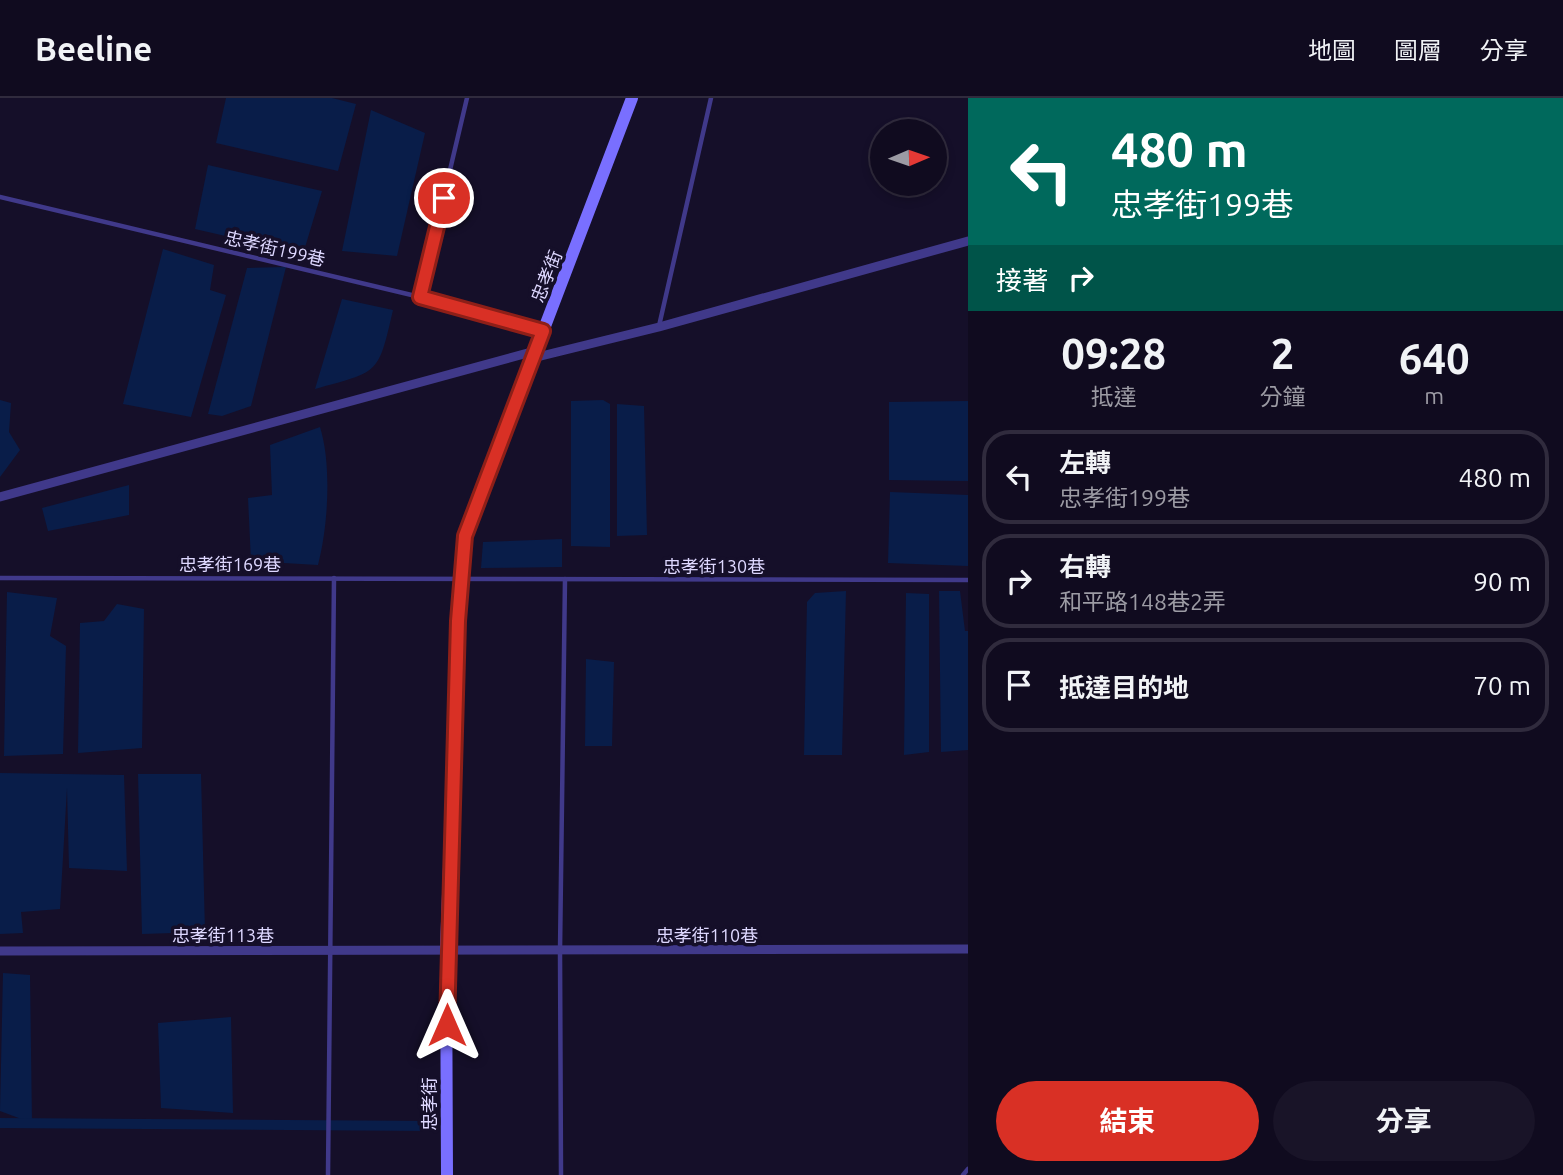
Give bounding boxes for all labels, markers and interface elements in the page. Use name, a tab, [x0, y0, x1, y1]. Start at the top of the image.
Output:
text: Beeline	[35, 30, 152, 67]
text: 地圖	[1308, 37, 1356, 64]
text: 圖層	[1394, 37, 1442, 64]
text: 分享	[1480, 37, 1528, 64]
north arrow	[870, 119, 947, 196]
map controls	[870, 119, 947, 196]
text: 480 m	[1111, 121, 1248, 176]
icon: left	[996, 126, 1087, 217]
pin	[414, 168, 474, 228]
icon: arrive	[425, 179, 463, 217]
text: 忠孝街199巷	[1111, 186, 1293, 222]
street label: 忠孝街199巷	[223, 227, 327, 269]
street label: 忠孝街	[527, 247, 565, 305]
icon: right	[1062, 259, 1100, 297]
text: 接著	[996, 266, 1048, 295]
text: 09:28	[1061, 330, 1166, 377]
text: 2	[1271, 330, 1294, 377]
text: 640	[1399, 335, 1470, 382]
text: m	[1424, 383, 1444, 408]
text: 抵達	[1091, 384, 1137, 409]
text: 分鐘	[1260, 384, 1306, 409]
text: 左轉	[1059, 448, 1111, 477]
icon: left	[1000, 458, 1038, 496]
text: 480 m	[1459, 463, 1531, 492]
text: 忠孝街199巷	[1059, 485, 1190, 510]
text: 右轉	[1059, 552, 1111, 581]
street label: 忠孝街169巷	[179, 554, 281, 574]
street label: 忠孝街130巷	[663, 556, 765, 576]
icon: right	[1000, 562, 1038, 600]
text: 90 m	[1473, 567, 1531, 596]
text: 和平路148巷2弄	[1059, 589, 1226, 614]
icon: arrive	[1000, 666, 1038, 704]
text: 70 m	[1473, 671, 1531, 700]
text: 抵達目的地	[1059, 673, 1189, 702]
street label: 忠孝街113巷	[172, 925, 274, 945]
street label: 忠孝街110巷	[656, 925, 758, 945]
position arrow	[410, 988, 484, 1062]
street label: 忠孝街	[419, 1077, 439, 1131]
button: 結束	[996, 1081, 1259, 1161]
button: 分享	[1273, 1081, 1535, 1161]

